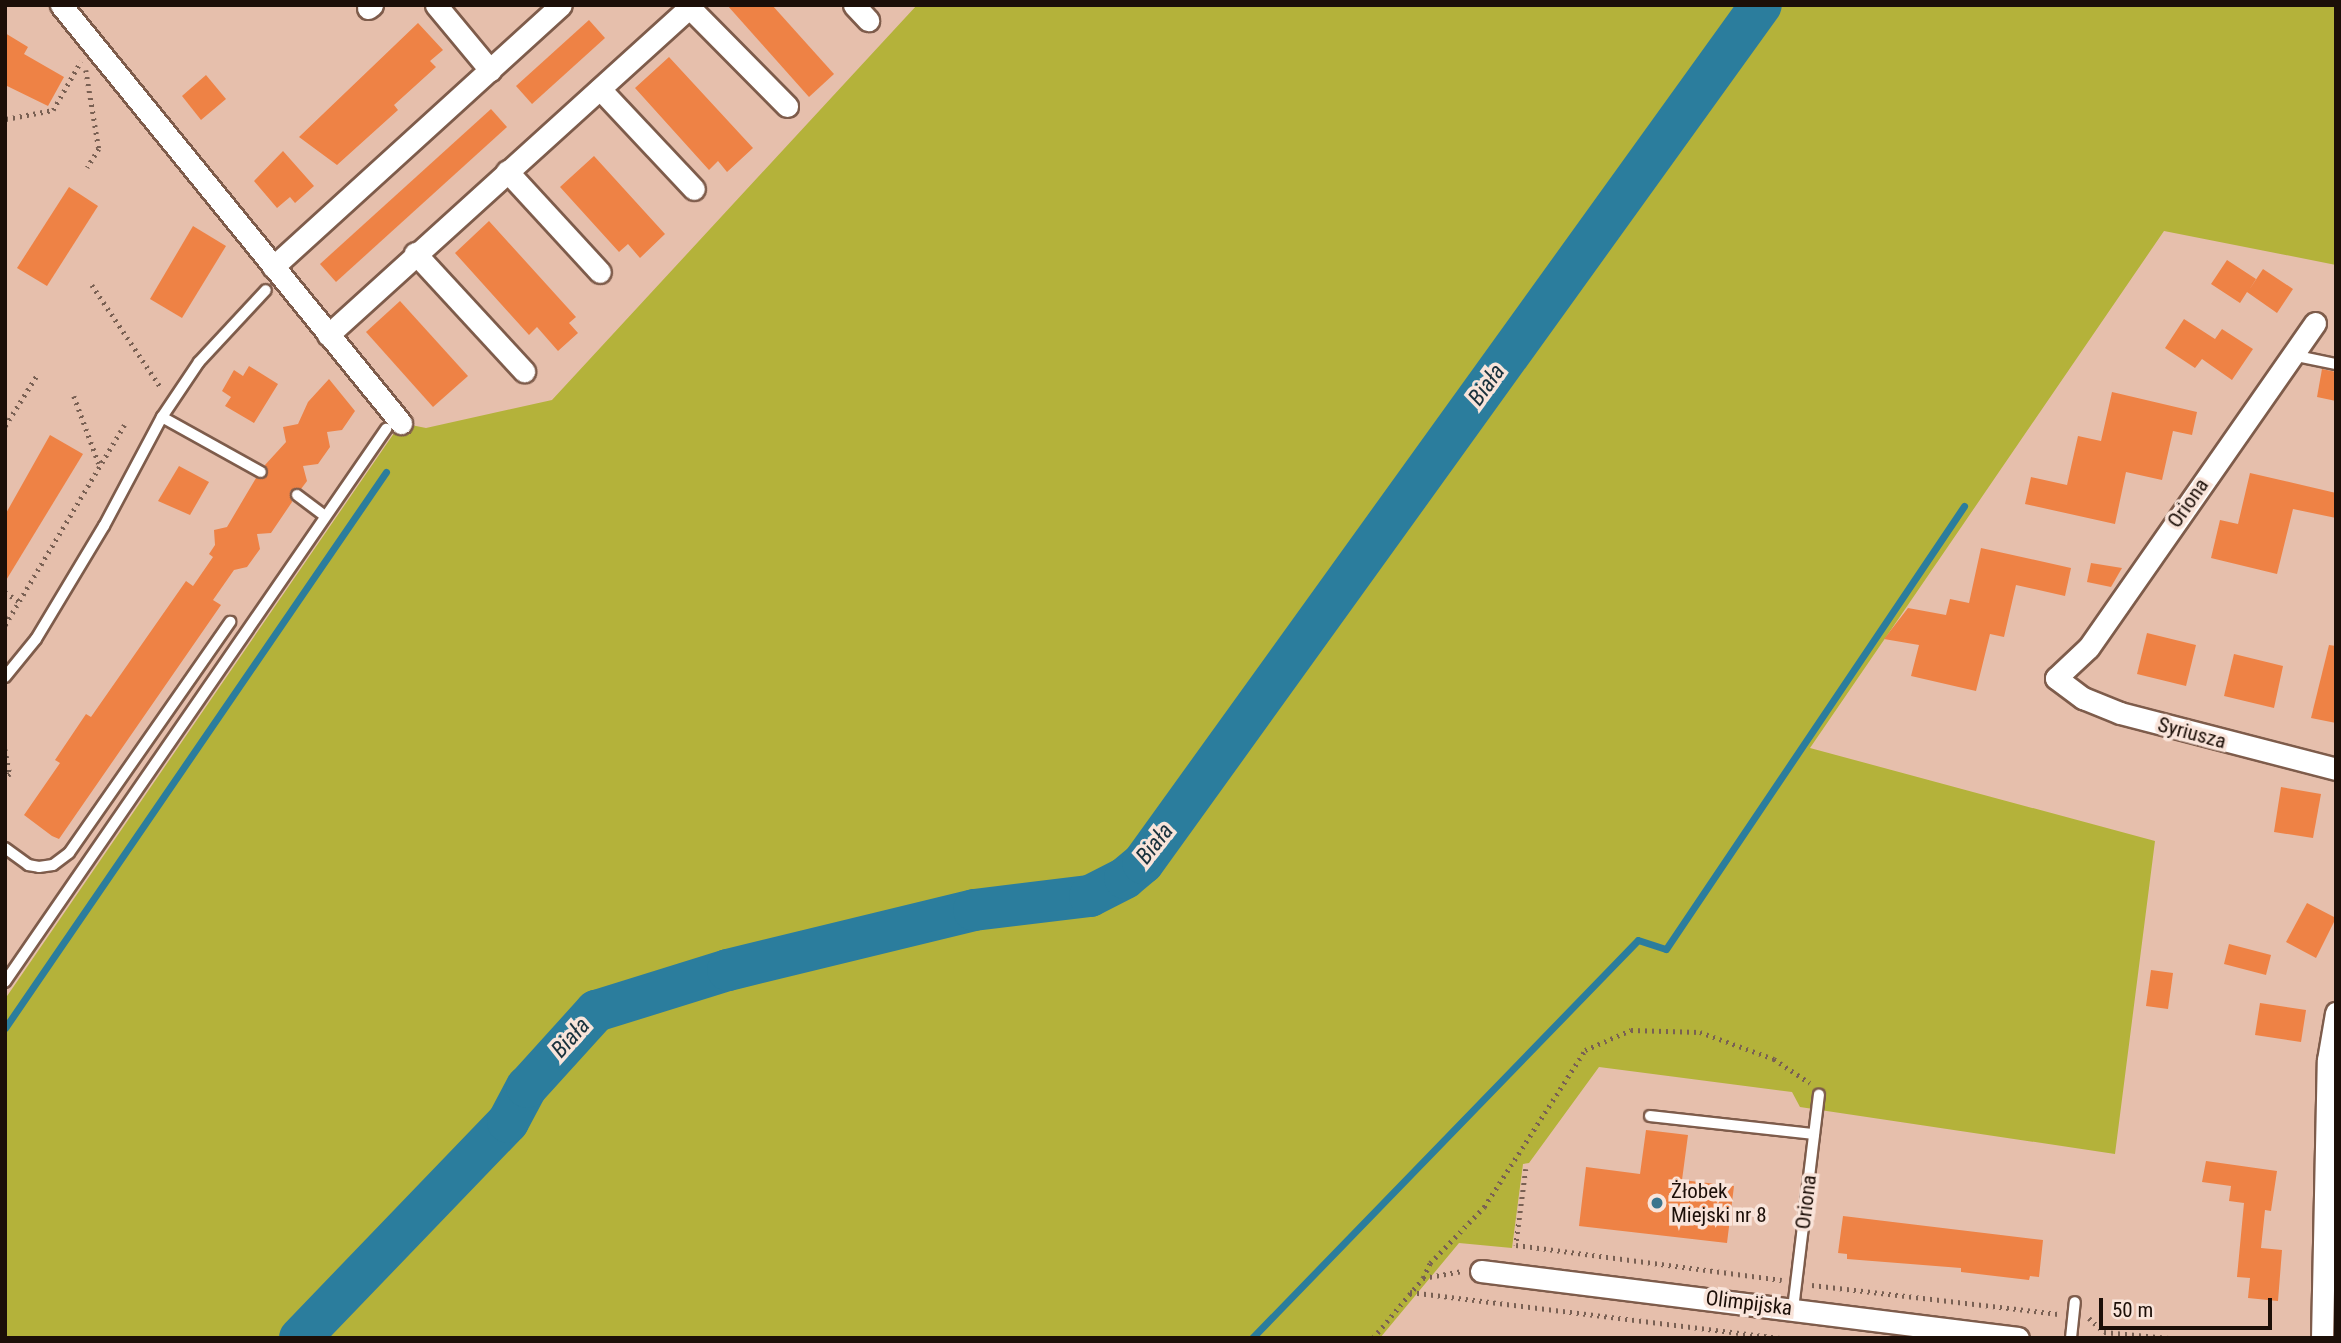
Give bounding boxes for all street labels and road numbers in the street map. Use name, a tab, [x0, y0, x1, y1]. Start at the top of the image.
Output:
street label: Oriona	[2162, 473, 2214, 533]
street label: Syriusza	[2155, 712, 2229, 754]
street label: Oriona	[1790, 1173, 1822, 1231]
street label: Olimpijska	[1704, 1285, 1794, 1321]

